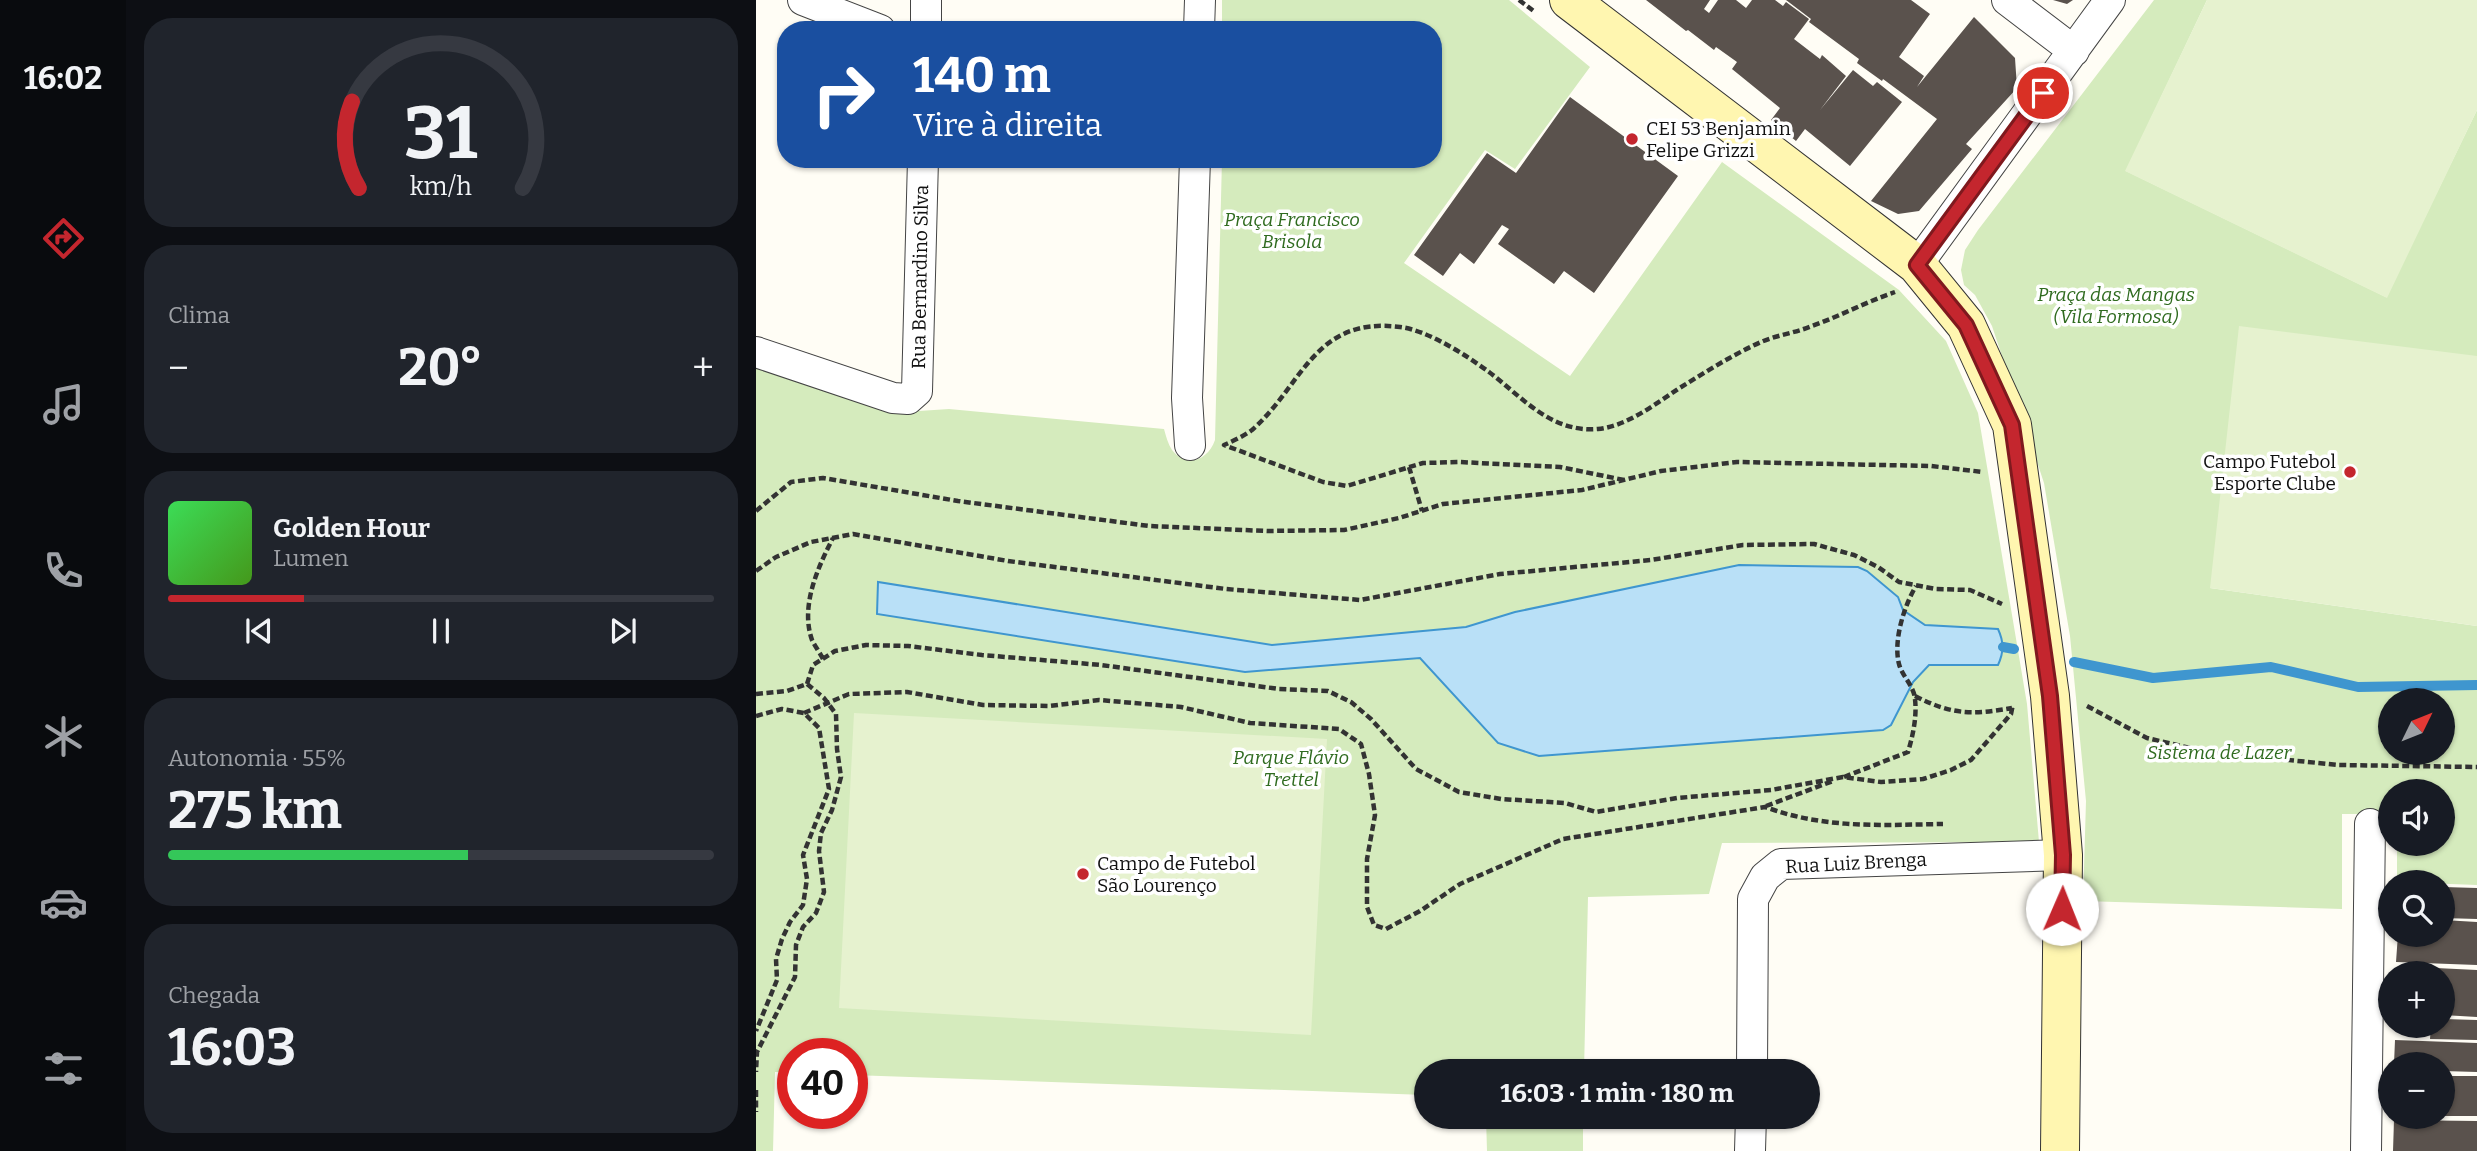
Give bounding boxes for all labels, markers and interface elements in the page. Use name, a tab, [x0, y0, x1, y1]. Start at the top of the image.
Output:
text: 140 m	[913, 46, 1051, 105]
icon: right	[798, 49, 889, 140]
text: 16:02	[24, 59, 102, 97]
pin	[2013, 63, 2073, 123]
icon: arrive	[2024, 74, 2062, 112]
text: 31	[404, 91, 478, 178]
text: Vire à direita	[913, 106, 1102, 144]
place label: CEI 53 Benjamin Felipe Grizzi	[1646, 117, 1791, 162]
marker: CEI 53 Benjamin Felipe Grizzi	[1624, 131, 1640, 147]
text: km/h	[410, 172, 472, 202]
street label: Rua Bernardino Silva	[907, 184, 933, 369]
park label: Praça Francisco Brisola	[1224, 208, 1360, 253]
icon: directions	[39, 214, 88, 263]
park label: Praça das Mangas (Vila Formosa)	[2037, 283, 2195, 328]
text: Clima	[168, 301, 230, 329]
text: 20°	[398, 336, 483, 399]
text: −	[168, 345, 189, 391]
text: +	[692, 345, 714, 391]
icon: music	[39, 380, 88, 429]
place label: Campo Futebol Esporte Clube	[2203, 450, 2336, 495]
marker: Campo Futebol Esporte Clube	[2342, 464, 2358, 480]
text: Golden Hour	[273, 513, 430, 544]
text: Lumen	[273, 544, 349, 572]
icon: phone	[39, 546, 88, 595]
icon: previous	[240, 612, 278, 650]
icon: pause	[422, 612, 460, 650]
icon: next	[604, 612, 642, 650]
north arrow	[2378, 688, 2455, 765]
map controls	[2378, 688, 2455, 1129]
icon: climate	[39, 712, 88, 761]
park label: Sistema de Lazer	[2147, 741, 2292, 764]
text: Autonomia · 55%	[168, 744, 346, 772]
park label: Parque Flávio Trettel	[1233, 746, 1349, 791]
text: 275 km	[168, 779, 342, 842]
button: sound	[2378, 779, 2455, 856]
street label: Rua Luiz Brenga	[1785, 848, 1928, 878]
place label: Campo de Futebol São Lourenço	[1097, 852, 1256, 897]
marker: Campo de Futebol São Lourenço	[1075, 866, 1091, 882]
button: search	[2378, 870, 2455, 947]
position arrow	[2025, 872, 2099, 946]
icon: car	[39, 878, 88, 927]
button: +	[2378, 961, 2455, 1038]
text: Chegada	[168, 981, 260, 1009]
text: 16:03	[168, 1016, 296, 1079]
speed limit sign: 40	[777, 1038, 868, 1129]
icon: filters	[39, 1044, 88, 1093]
button: −	[2378, 1052, 2455, 1129]
text: 16:03 · 1 min · 180 m	[1500, 1078, 1734, 1109]

